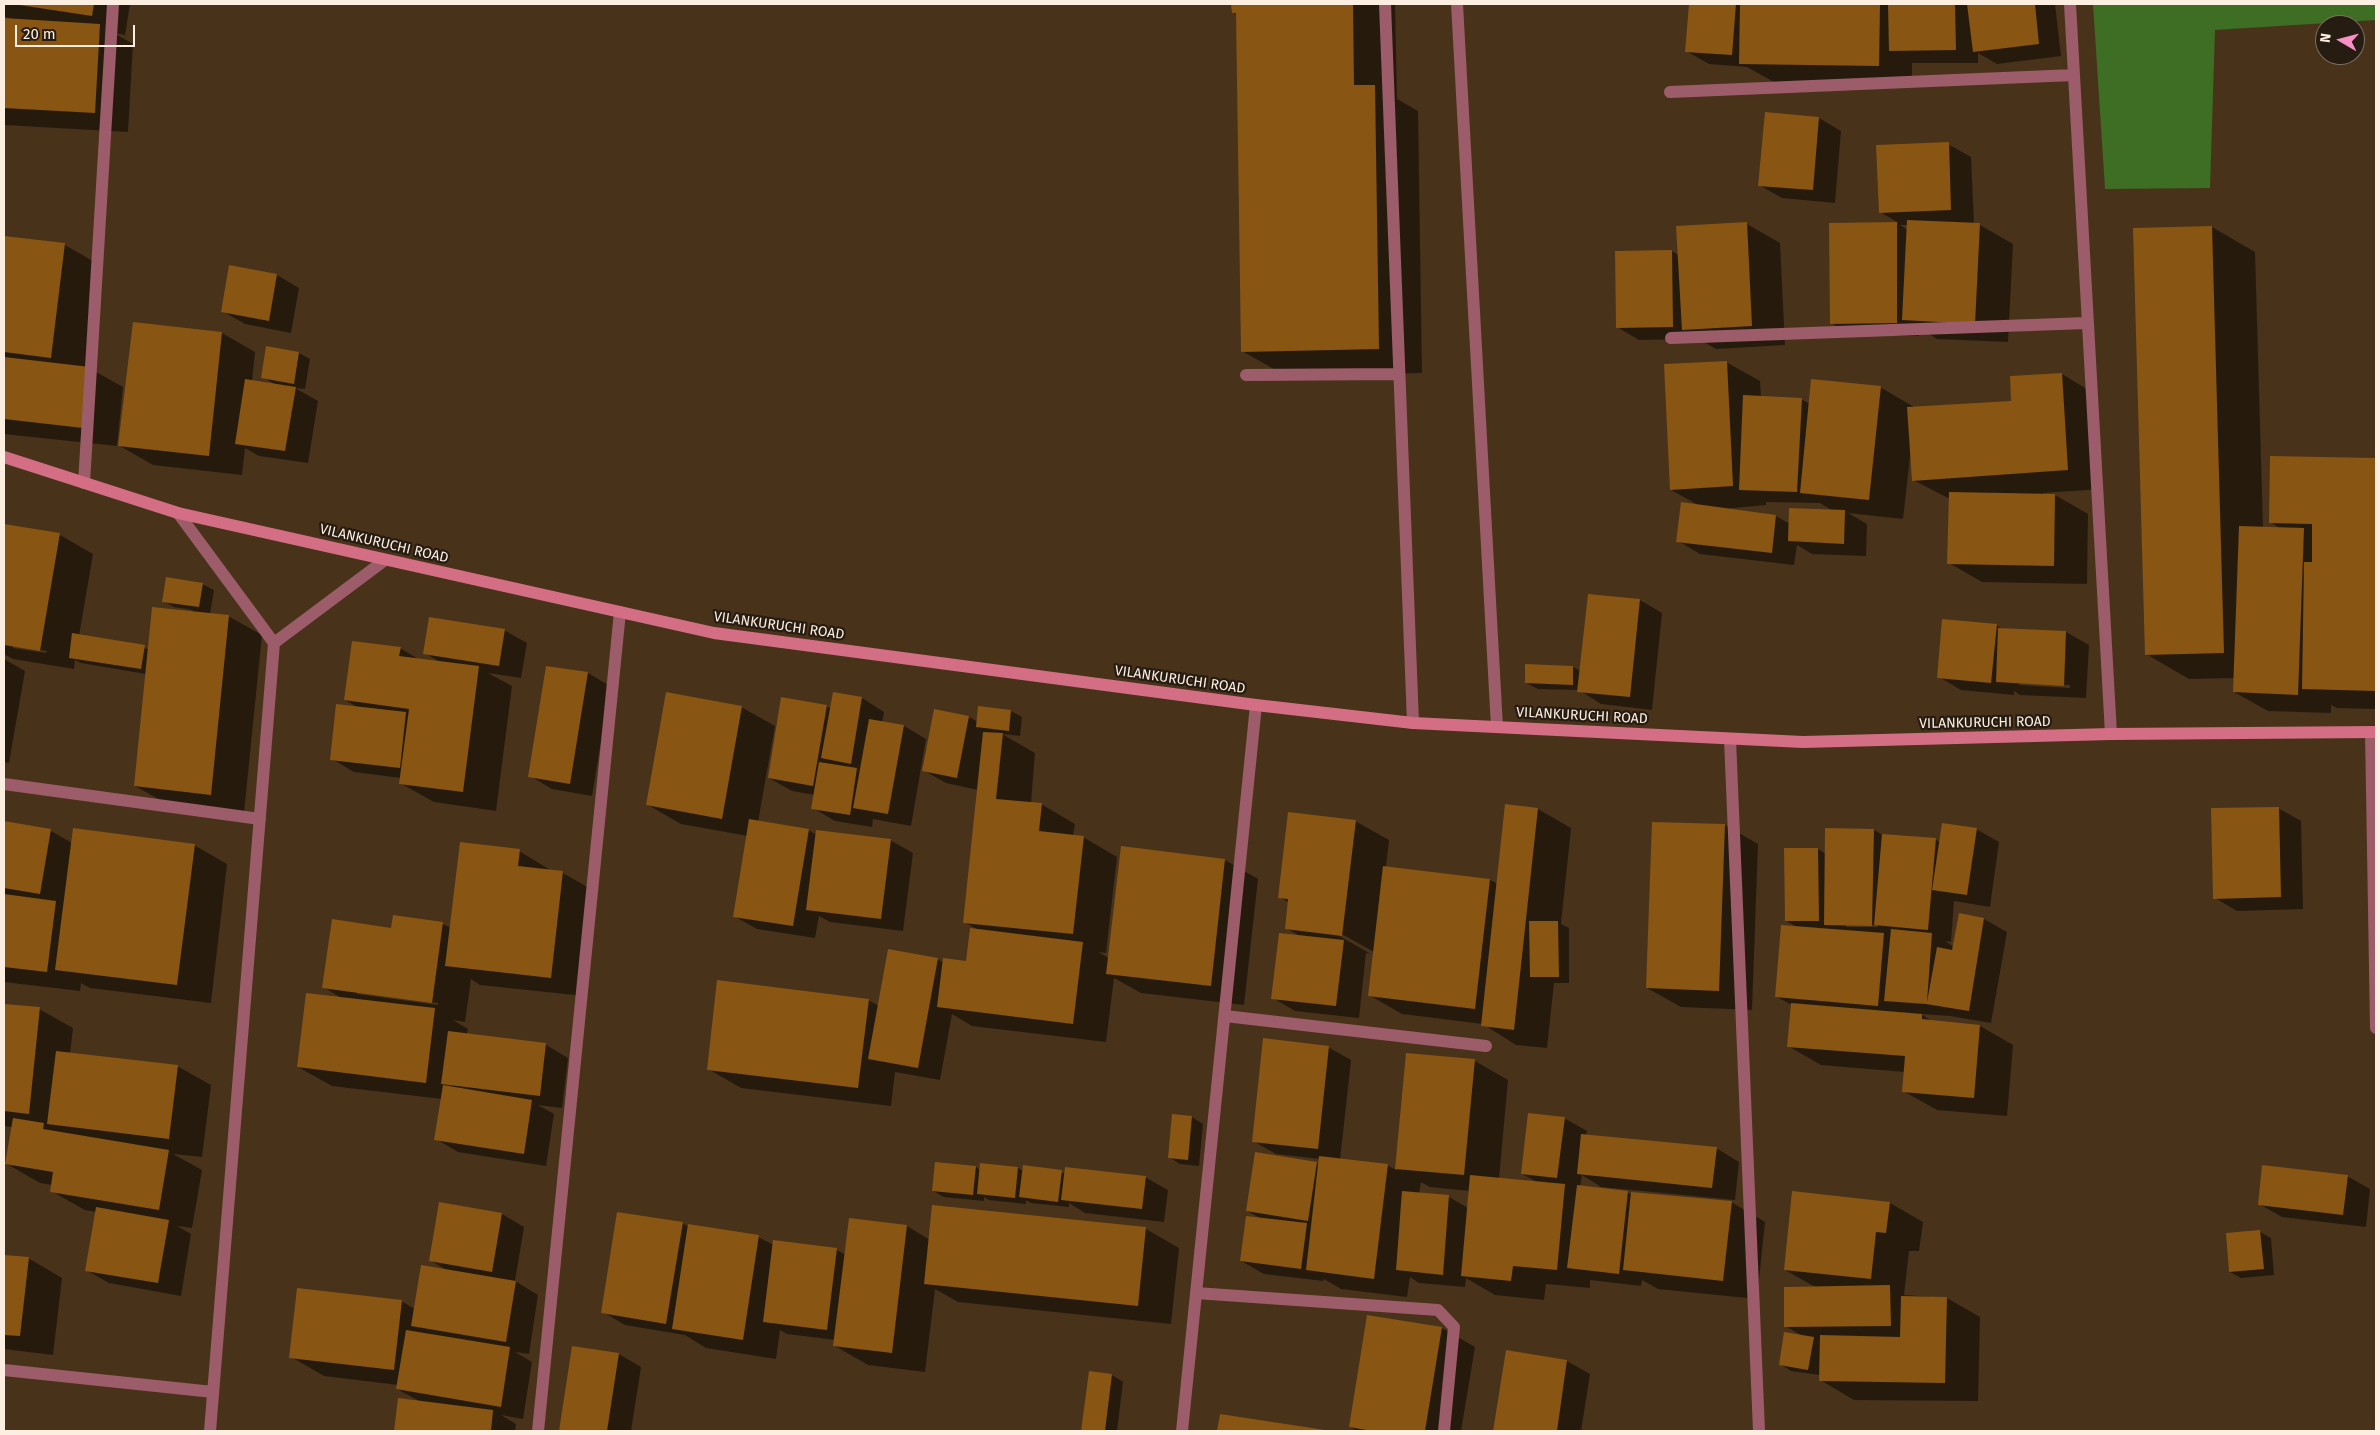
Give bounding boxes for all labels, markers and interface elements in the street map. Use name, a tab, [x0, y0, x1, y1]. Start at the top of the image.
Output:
scale bar	[18, 15, 138, 47]
north arrow	[2315, 15, 2365, 65]
text: 20 m	[23, 25, 56, 43]
text: N	[2317, 32, 2335, 44]
street label: VILANKURUCHI ROAD	[318, 521, 450, 567]
street label: VILANKURUCHI ROAD	[713, 609, 845, 643]
street label: VILANKURUCHI ROAD	[1114, 663, 1246, 697]
street label: VILANKURUCHI ROAD	[1516, 704, 1648, 728]
street label: VILANKURUCHI ROAD	[1919, 713, 2051, 733]

